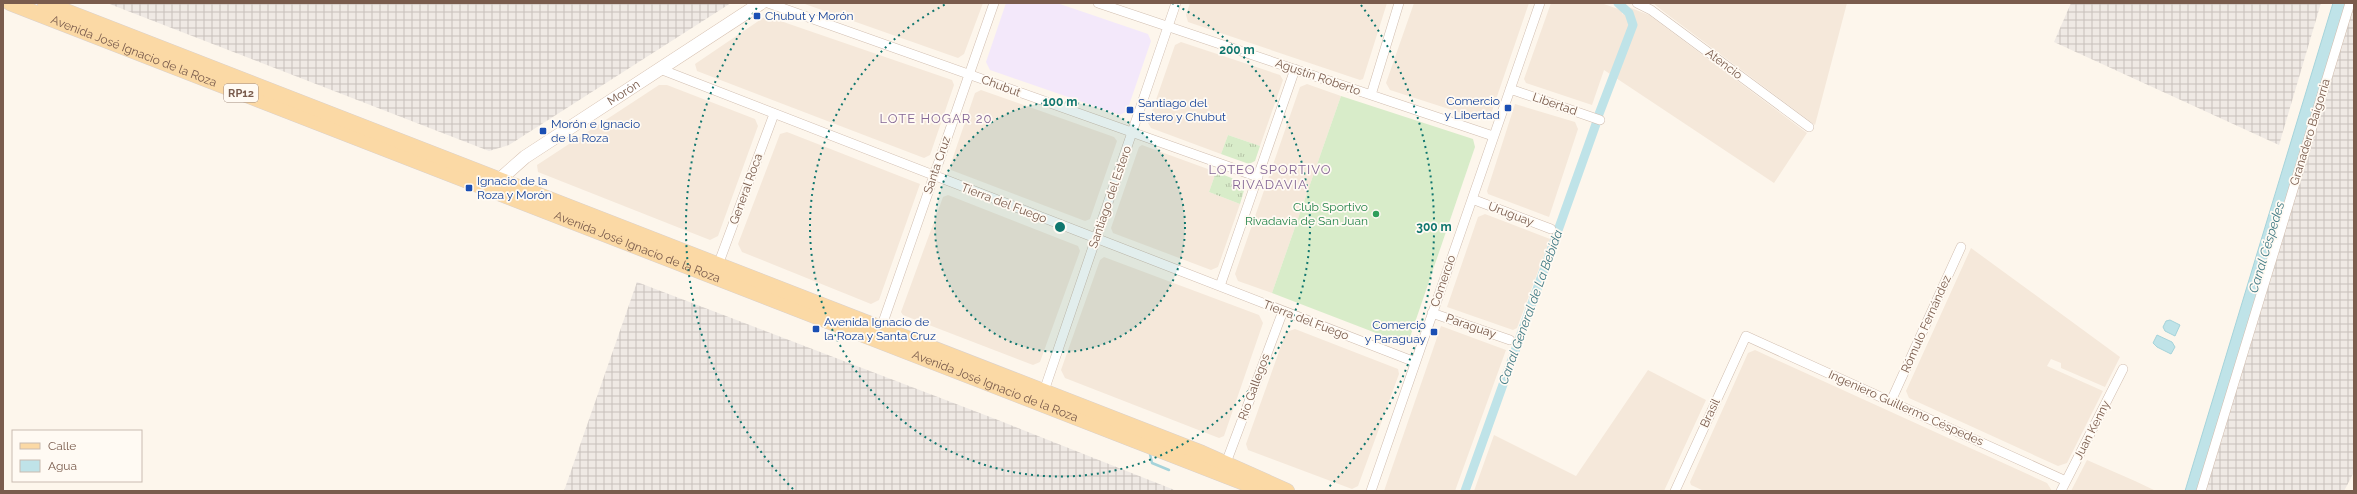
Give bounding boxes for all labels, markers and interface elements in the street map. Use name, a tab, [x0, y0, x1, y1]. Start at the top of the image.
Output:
place label: Chubut y Morón	[765, 9, 854, 23]
marker: Chubut y Morón	[752, 11, 762, 21]
street label: Avenida José Ignacio de la Roza	[49, 13, 219, 90]
text: 200 m	[1219, 43, 1255, 57]
street label: Atencio	[1703, 46, 1745, 82]
street label: Agustín Roberto	[1273, 56, 1363, 98]
street label: Chubut	[979, 72, 1023, 100]
street label: Morón	[605, 77, 642, 108]
street label: Granadero Baigorria	[2287, 77, 2333, 187]
road number: RP12	[224, 84, 258, 102]
street label: Libertad	[1531, 90, 1579, 118]
place label: Comercio y Libertad	[1444, 94, 1500, 122]
text: 100 m	[1043, 95, 1077, 109]
place label: Santiago del Estero y Chubut	[1138, 96, 1226, 124]
marker: Comercio y Libertad	[1503, 103, 1513, 113]
marker: Santiago del Estero y Chubut	[1125, 105, 1135, 115]
district label: LOTE HOGAR 20	[880, 111, 992, 126]
place label: Morón e Ignacio de la Roza	[551, 117, 640, 145]
marker: Morón e Ignacio de la Roza	[538, 126, 548, 136]
street label: Santa Cruz	[921, 134, 953, 196]
street label: Santiago del Estero	[1086, 144, 1134, 250]
street label: General Roca	[727, 152, 765, 226]
district label: LOTEO SPORTIVO RIVADAVIA	[1209, 162, 1331, 192]
place label: Ignacio de la Roza y Morón	[477, 174, 552, 202]
street label: Tierra del Fuego	[959, 180, 1049, 226]
marker: Ignacio de la Roza y Morón	[464, 183, 474, 193]
street label: Uruguay	[1486, 199, 1536, 229]
place label: Club Sportivo Rivadavia de San Juan	[1245, 200, 1368, 228]
water label: Canal Céspedes	[2245, 200, 2287, 295]
street label: Avenida José Ignacio de la Roza	[552, 208, 722, 285]
marker: Club Sportivo Rivadavia de San Juan	[1371, 209, 1381, 219]
centre of rings	[1053, 220, 1067, 234]
text: 300 m	[1416, 220, 1452, 234]
water label: Canal General de La Bebida	[1495, 228, 1566, 387]
street label: Comercio	[1428, 253, 1458, 309]
street label: Rómulo Fernández	[1898, 273, 1954, 375]
street label: Tierra del Fuego	[1261, 297, 1351, 343]
street label: Paraguay	[1444, 311, 1498, 341]
place label: Avenida Ignacio de la Roza y Santa Cruz	[824, 315, 936, 343]
place label: Comercio y Paraguay	[1365, 318, 1426, 346]
marker: Avenida Ignacio de la Roza y Santa Cruz	[811, 324, 821, 334]
marker: Comercio y Paraguay	[1429, 327, 1439, 337]
street label: Avenida José Ignacio de la Roza	[910, 347, 1080, 425]
street label: Río Gallegos	[1236, 352, 1273, 422]
street label: Ingeniero Guillermo Céspedes	[1826, 367, 1986, 449]
street label: Brasil	[1697, 396, 1723, 430]
street label: Juan Kenny	[2071, 398, 2113, 462]
legend	[12, 430, 142, 482]
text: Calle	[48, 439, 76, 453]
text: Agua	[48, 459, 77, 473]

